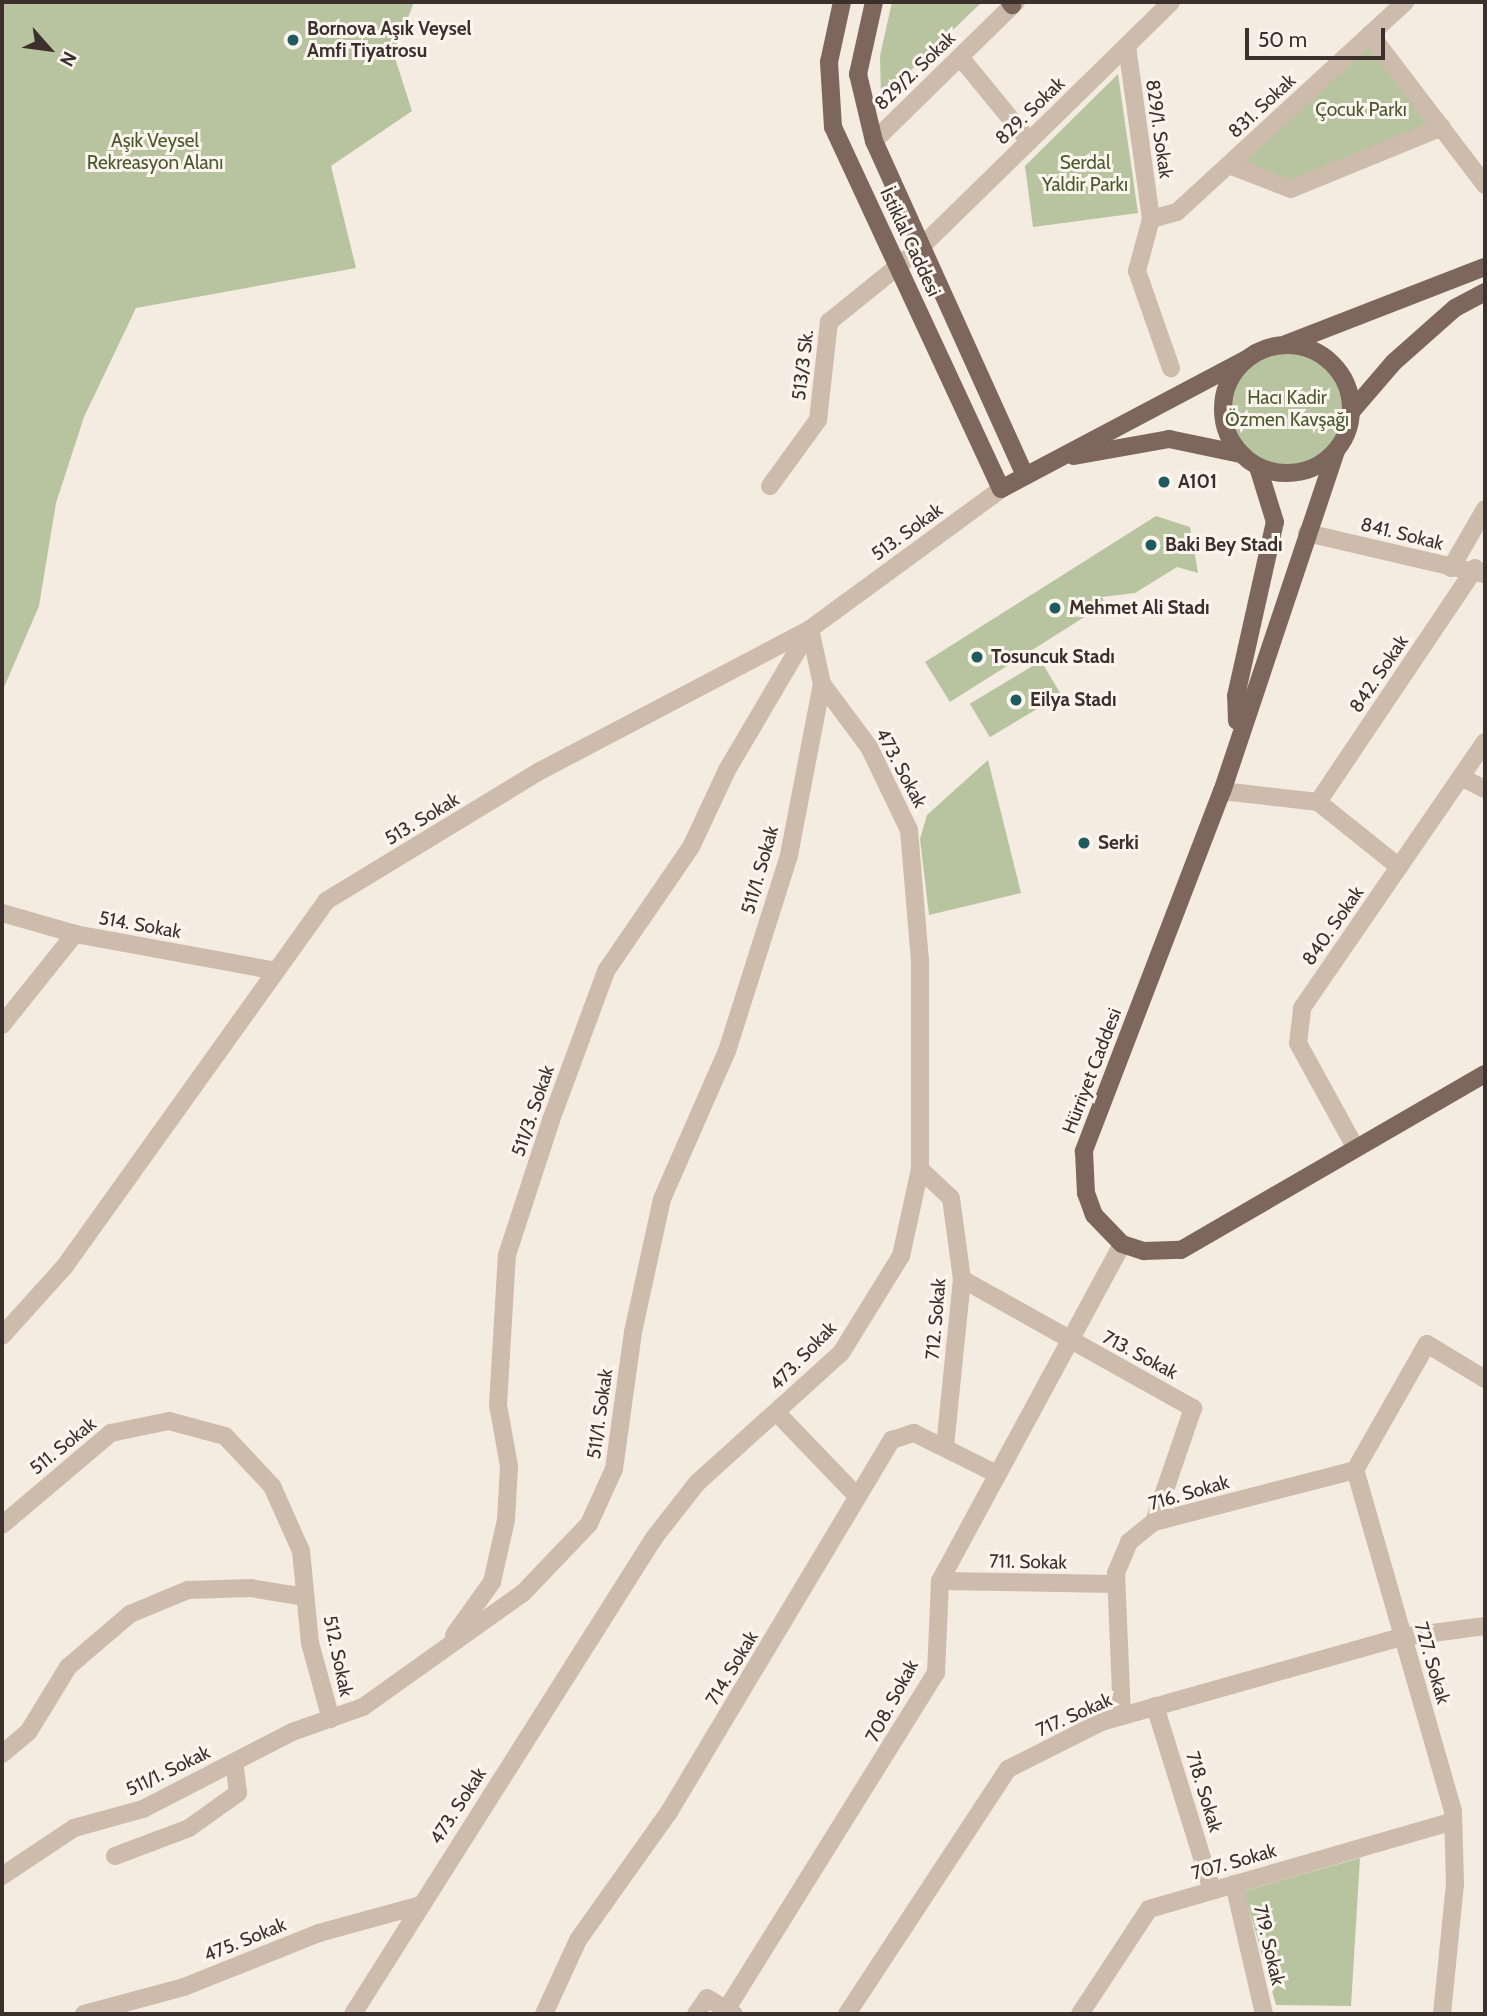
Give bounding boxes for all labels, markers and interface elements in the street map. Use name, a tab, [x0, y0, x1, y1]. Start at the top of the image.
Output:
north arrow	[14, 14, 84, 84]
scale bar	[1249, 14, 1389, 58]
place label: Bornova Aşık Veysel Amfi Tiyatrosu	[307, 18, 472, 62]
street label: 829/2. Sokak	[870, 27, 960, 115]
text: 50 m	[1258, 27, 1307, 52]
marker: Bornova Aşık Veysel Amfi Tiyatrosu	[285, 32, 301, 48]
text: N	[55, 48, 81, 70]
street label: 831. Sokak	[1224, 69, 1300, 143]
street label: 829. Sokak	[991, 72, 1069, 150]
street label: 829/1. Sokak	[1141, 78, 1177, 180]
park label: Çocuk Parkı	[1315, 99, 1407, 121]
park label: Aşık Veysel Rekreasyon Alanı	[87, 130, 223, 174]
park label: Serdal Yaldir Parkı	[1042, 152, 1128, 196]
street label: İstiklal Caddesi	[875, 184, 945, 300]
street label: 513/3 Sk.	[787, 328, 819, 402]
park label: Hacı Kadir Özmen Kavşağı	[1225, 387, 1349, 431]
place label: A101	[1178, 471, 1217, 493]
marker: A101	[1156, 474, 1172, 490]
street label: 513. Sokak	[867, 499, 947, 565]
street label: 841. Sokak	[1358, 513, 1446, 555]
place label: Baki Bey Stadı	[1165, 534, 1283, 556]
marker: Baki Bey Stadı	[1143, 537, 1159, 553]
place label: Mehmet Ali Stadı	[1069, 597, 1210, 619]
marker: Mehmet Ali Stadı	[1047, 600, 1063, 616]
street label: 842. Sokak	[1345, 631, 1413, 717]
place label: Tosuncuk Stadı	[991, 646, 1115, 668]
marker: Tosuncuk Stadı	[969, 649, 985, 665]
place label: Eilya Stadı	[1030, 689, 1116, 711]
marker: Eilya Stadı	[1008, 692, 1024, 708]
street label: 473. Sokak	[871, 724, 931, 812]
street label: 513. Sokak	[381, 788, 463, 850]
street label: 511/1. Sokak	[737, 823, 783, 917]
place label: Serki	[1098, 832, 1139, 854]
marker: Serki	[1076, 835, 1092, 851]
street label: 840. Sokak	[1297, 882, 1369, 970]
street label: 514. Sokak	[97, 907, 183, 943]
street label: Hürriyet Caddesi	[1058, 1005, 1126, 1137]
street label: 511/3. Sokak	[507, 1062, 559, 1160]
street label: 712. Sokak	[921, 1277, 951, 1361]
street label: 473. Sokak	[765, 1317, 841, 1395]
street label: 713. Sokak	[1099, 1326, 1181, 1384]
street label: 511/1. Sokak	[582, 1367, 618, 1461]
street label: 511. Sokak	[25, 1412, 101, 1480]
street label: 716. Sokak	[1146, 1471, 1232, 1515]
street label: 711. Sokak	[989, 1550, 1067, 1574]
street label: 512. Sokak	[318, 1613, 358, 1699]
street label: 727. Sokak	[1409, 1619, 1455, 1707]
street label: 714. Sokak	[701, 1627, 763, 1709]
street label: 708. Sokak	[861, 1656, 923, 1746]
street label: 717. Sokak	[1033, 1688, 1115, 1742]
street label: 511/1. Sokak	[122, 1741, 214, 1801]
street label: 718. Sokak	[1181, 1749, 1227, 1835]
street label: 473. Sokak	[425, 1763, 491, 1849]
street label: 707. Sokak	[1189, 1839, 1279, 1885]
street label: 719. Sokak	[1249, 1903, 1289, 1987]
street label: 475. Sokak	[201, 1913, 289, 1967]

